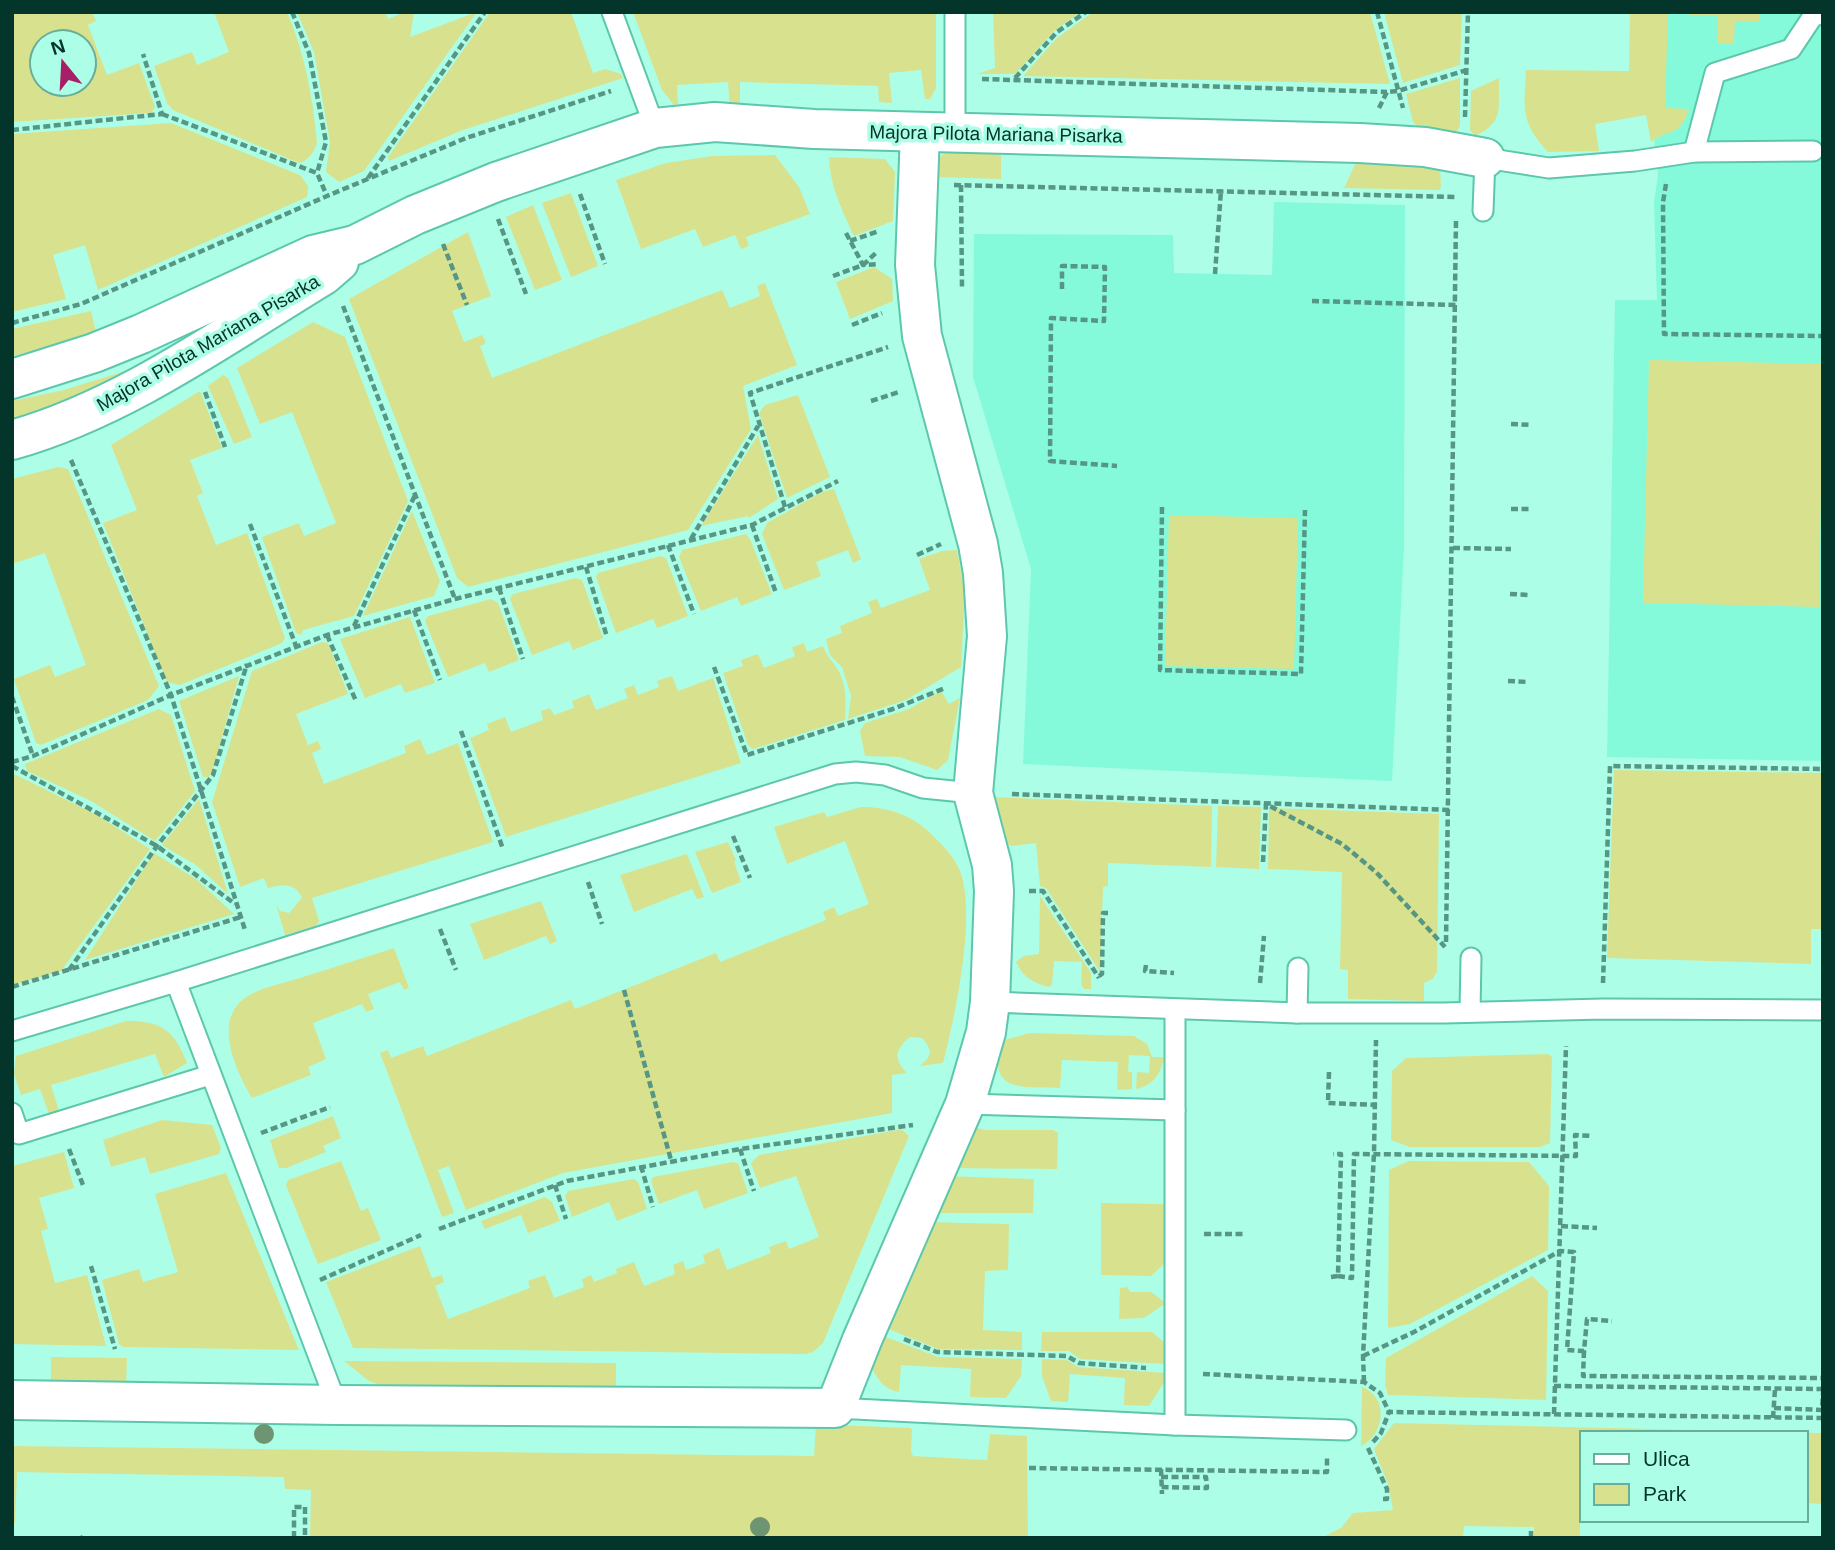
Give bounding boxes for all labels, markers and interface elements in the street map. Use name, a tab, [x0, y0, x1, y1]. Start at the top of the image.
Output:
north arrow	[28, 28, 98, 98]
text: N	[48, 35, 68, 59]
street label: Majora Pilota Mariana Pisarka	[869, 121, 1123, 147]
street label: Majora Pilota Mariana Pisarka	[93, 270, 323, 415]
legend	[1580, 1431, 1807, 1522]
text: Ulica	[1643, 1447, 1690, 1470]
text: Park	[1643, 1482, 1687, 1505]

